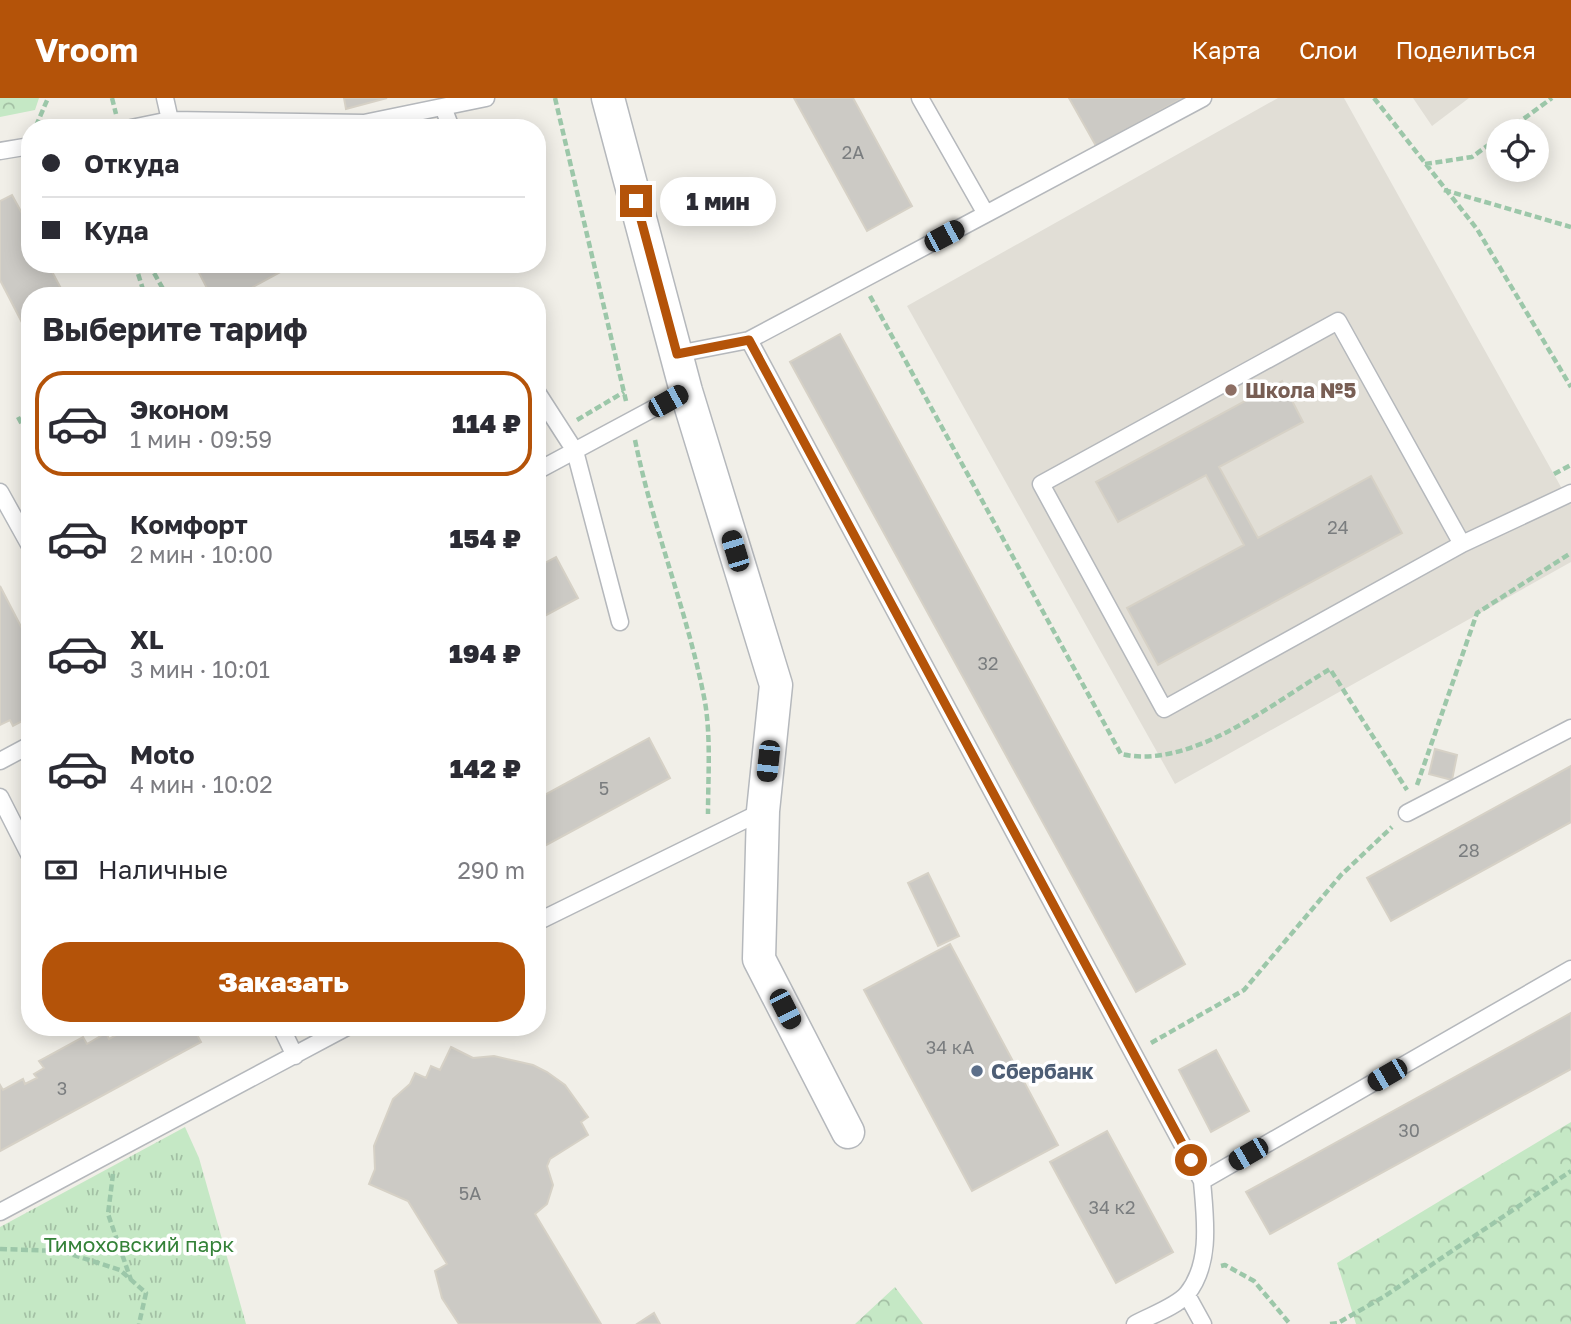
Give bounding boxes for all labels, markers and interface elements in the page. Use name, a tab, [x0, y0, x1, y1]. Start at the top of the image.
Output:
text: Vroom	[35, 30, 138, 69]
text: Карта	[1191, 35, 1261, 64]
text: Слои	[1299, 35, 1358, 64]
text: Поделиться	[1396, 35, 1536, 64]
map controls	[1486, 119, 1549, 182]
button: locate	[1486, 119, 1549, 182]
house number: 2А	[842, 141, 864, 163]
text: Откуда	[84, 148, 179, 179]
callout: 1 мин	[660, 176, 776, 226]
route end	[620, 185, 652, 217]
text: 1 мин	[686, 187, 750, 215]
text: Куда	[84, 215, 149, 246]
car	[921, 217, 968, 255]
text: Выберите тариф	[42, 310, 308, 348]
place label: Школа №5	[1245, 377, 1356, 403]
car	[645, 382, 692, 420]
marker: Школа №5	[1223, 382, 1239, 398]
icon: car	[46, 392, 109, 455]
text: Эконом	[130, 394, 229, 425]
text: 114 ₽	[452, 408, 521, 439]
text: 1 мин · 09:59	[130, 425, 272, 453]
icon: car	[46, 507, 109, 570]
text: Комфорт	[130, 509, 248, 540]
house number: 24	[1327, 516, 1349, 538]
text: 154 ₽	[450, 523, 521, 554]
car	[719, 528, 752, 574]
text: 2 мин · 10:00	[130, 540, 273, 568]
icon: car	[46, 622, 109, 685]
text: XL	[130, 624, 164, 655]
text: 194 ₽	[449, 638, 521, 669]
house number: 32	[978, 652, 998, 674]
text: 3 мин · 10:01	[130, 655, 270, 683]
icon: car	[46, 737, 109, 800]
text: Moto	[130, 739, 195, 770]
car	[756, 739, 781, 783]
text: 142 ₽	[450, 753, 521, 784]
text: 4 мин · 10:02	[130, 770, 273, 798]
house number: 5	[599, 777, 609, 799]
house number: 28	[1458, 839, 1480, 861]
icon: cash	[42, 851, 80, 889]
text: Наличные	[98, 854, 228, 885]
text: 290 m	[457, 856, 525, 884]
button: Заказать	[42, 942, 525, 1022]
car	[767, 986, 804, 1032]
house number: 34 кА	[926, 1036, 974, 1058]
car	[1364, 1055, 1411, 1095]
place label: Сбербанк	[991, 1058, 1094, 1084]
marker: Сбербанк	[969, 1063, 985, 1079]
house number: 3	[57, 1077, 67, 1099]
house number: 30	[1398, 1119, 1420, 1141]
car	[1225, 1134, 1272, 1174]
route start	[1175, 1144, 1207, 1176]
house number: 5А	[459, 1182, 481, 1204]
house number: 34 к2	[1089, 1196, 1135, 1218]
park label: Тимоховский парк	[44, 1231, 234, 1257]

